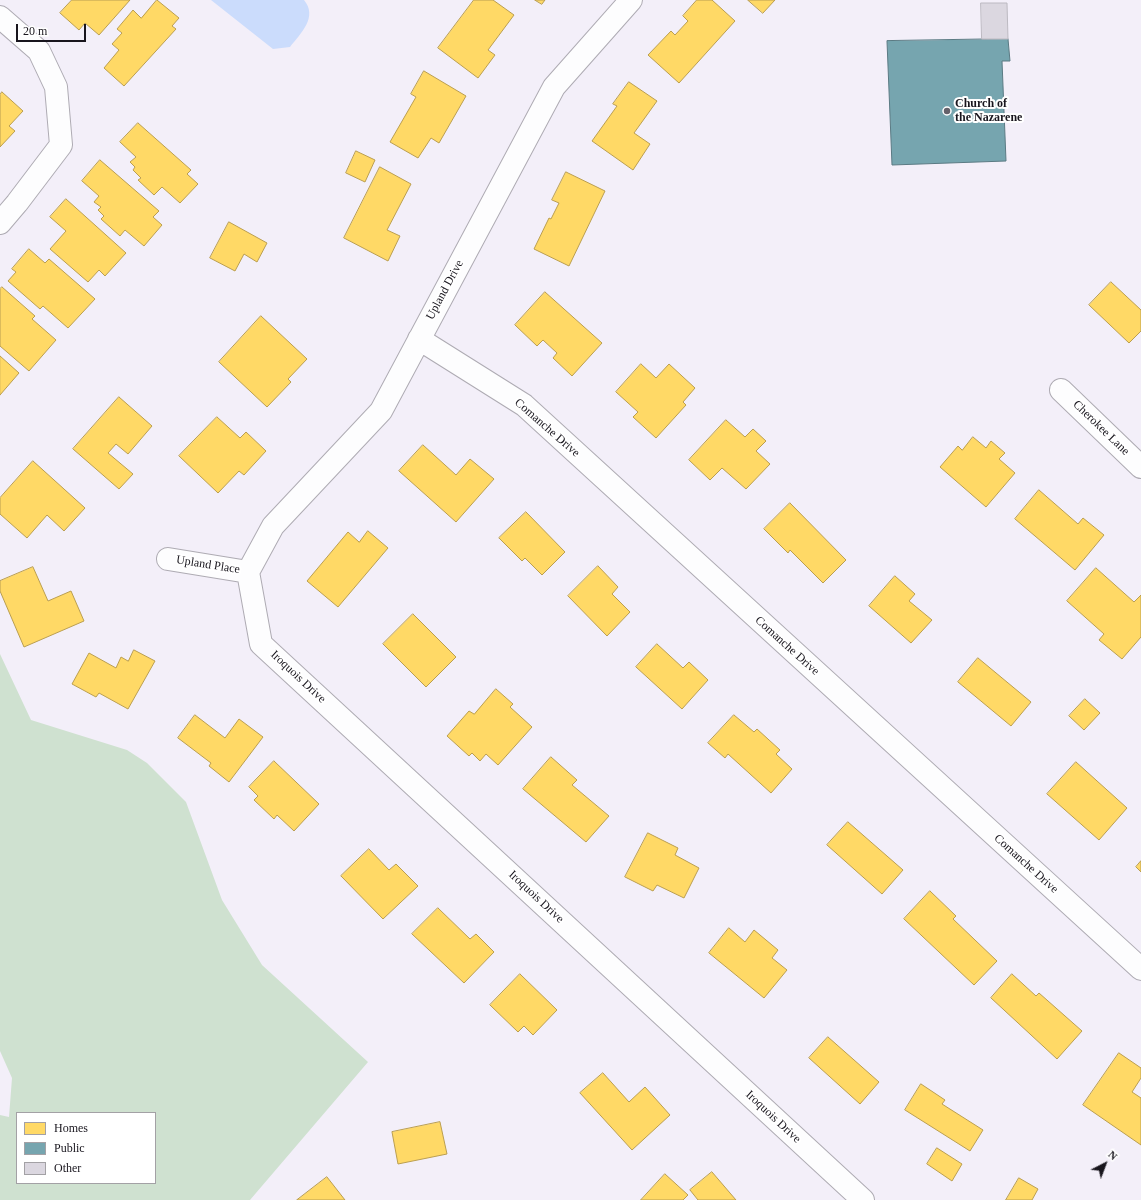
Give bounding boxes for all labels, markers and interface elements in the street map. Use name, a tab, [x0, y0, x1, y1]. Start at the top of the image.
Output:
scale bar	[18, 16, 88, 42]
text: 20 m	[23, 24, 47, 38]
place label: Church of the Nazarene	[955, 97, 1022, 125]
marker: Church of the Nazarene	[942, 106, 952, 116]
street label: Upland Drive	[423, 258, 467, 322]
street label: Comanche Drive	[511, 396, 583, 460]
street label: Cherokee Lane	[1070, 397, 1132, 459]
street label: Upland Place	[175, 553, 241, 577]
street label: Comanche Drive	[752, 613, 822, 679]
street label: Iroquois Drive	[267, 648, 329, 706]
street label: Comanche Drive	[991, 831, 1061, 897]
street label: Iroquois Drive	[505, 868, 567, 926]
street label: Iroquois Drive	[742, 1088, 804, 1146]
legend	[16, 1112, 156, 1184]
text: Homes	[54, 1121, 88, 1135]
text: Public	[54, 1141, 85, 1155]
north arrow	[1085, 1144, 1125, 1184]
text: N	[1106, 1148, 1120, 1162]
text: Other	[54, 1161, 81, 1175]

